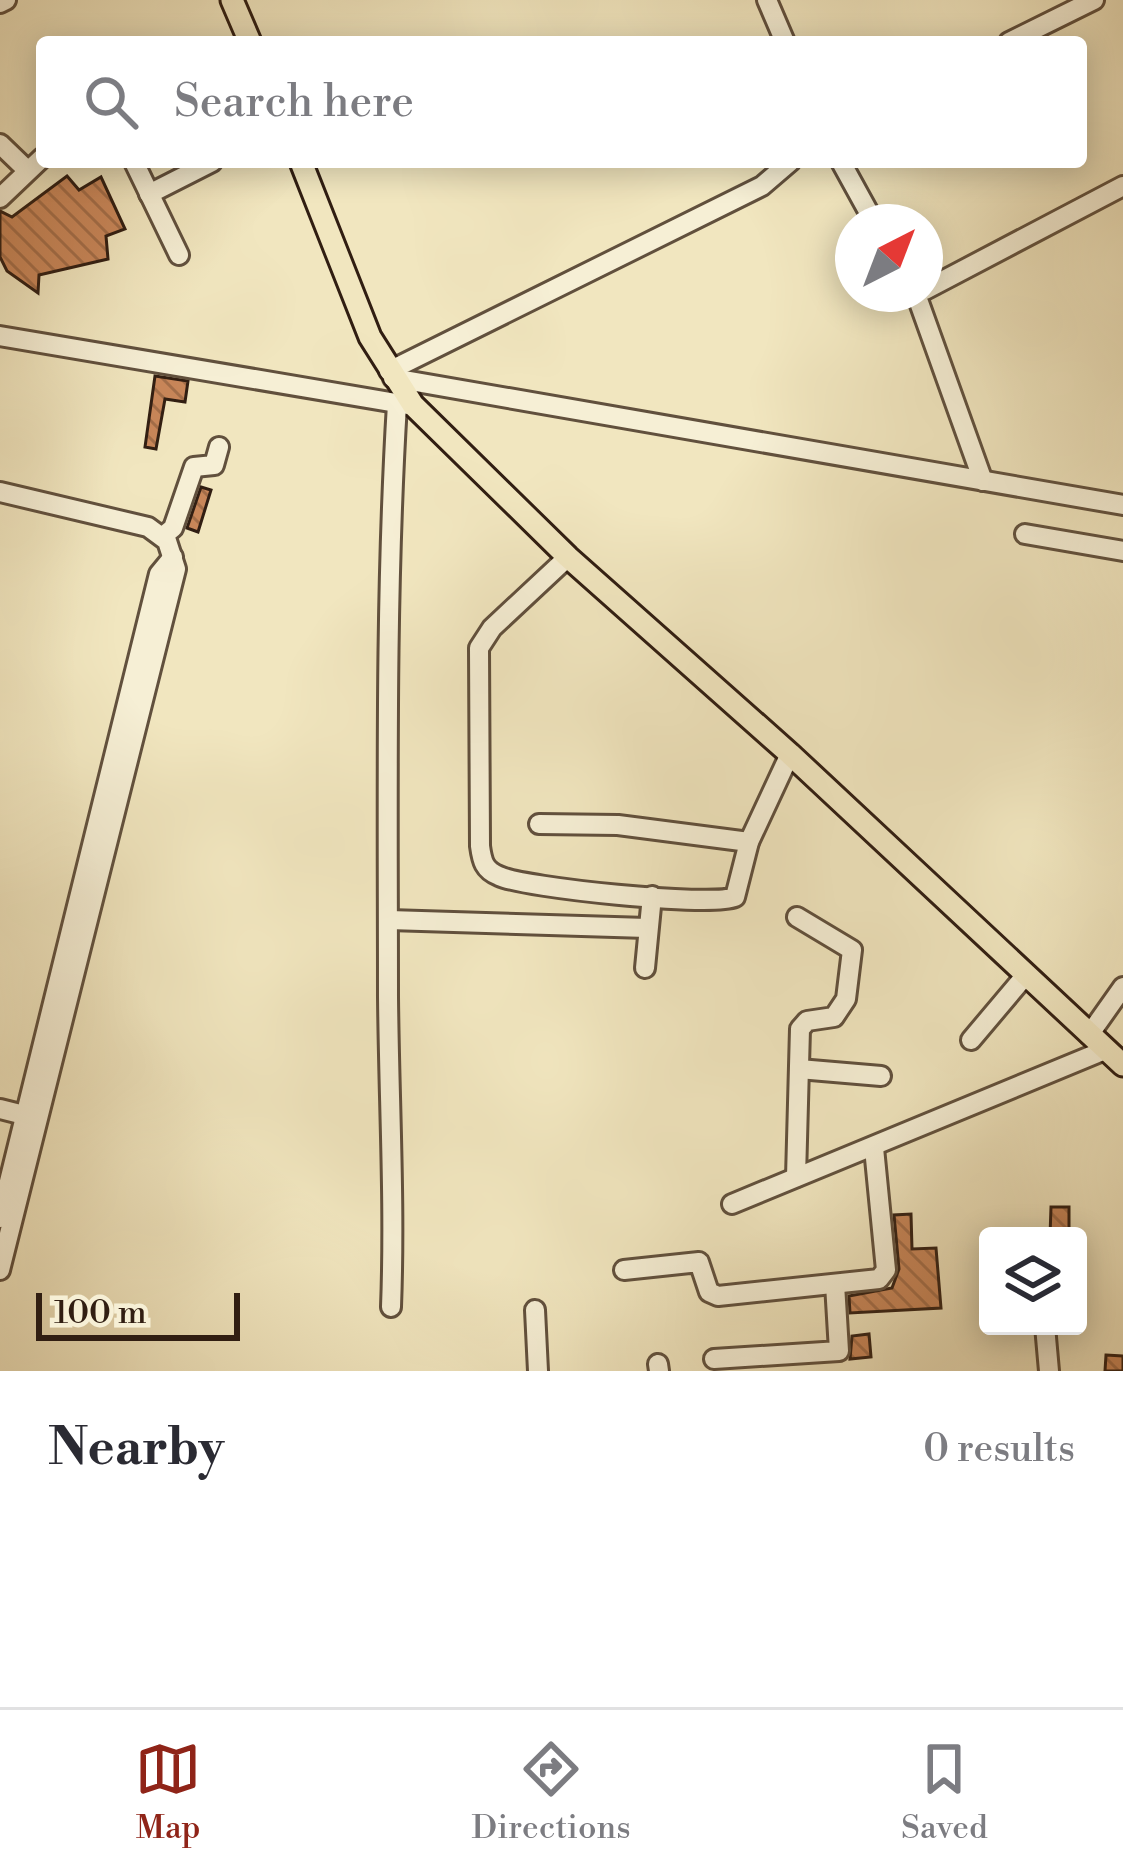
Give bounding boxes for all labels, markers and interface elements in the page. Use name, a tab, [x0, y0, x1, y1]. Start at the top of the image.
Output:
search box	[36, 36, 1087, 168]
icon: search	[78, 69, 144, 135]
text: Search here	[174, 74, 414, 131]
north arrow	[835, 204, 943, 312]
map controls	[979, 1227, 1087, 1335]
button: layers	[979, 1227, 1087, 1335]
scale bar	[36, 1287, 240, 1340]
text: 100 m	[54, 1293, 147, 1334]
text: Nearby	[48, 1417, 224, 1481]
text: 0 results	[923, 1425, 1075, 1474]
tab: Map	[135, 1736, 201, 1849]
tab: Directions	[472, 1736, 631, 1849]
tab: Saved	[901, 1736, 988, 1849]

